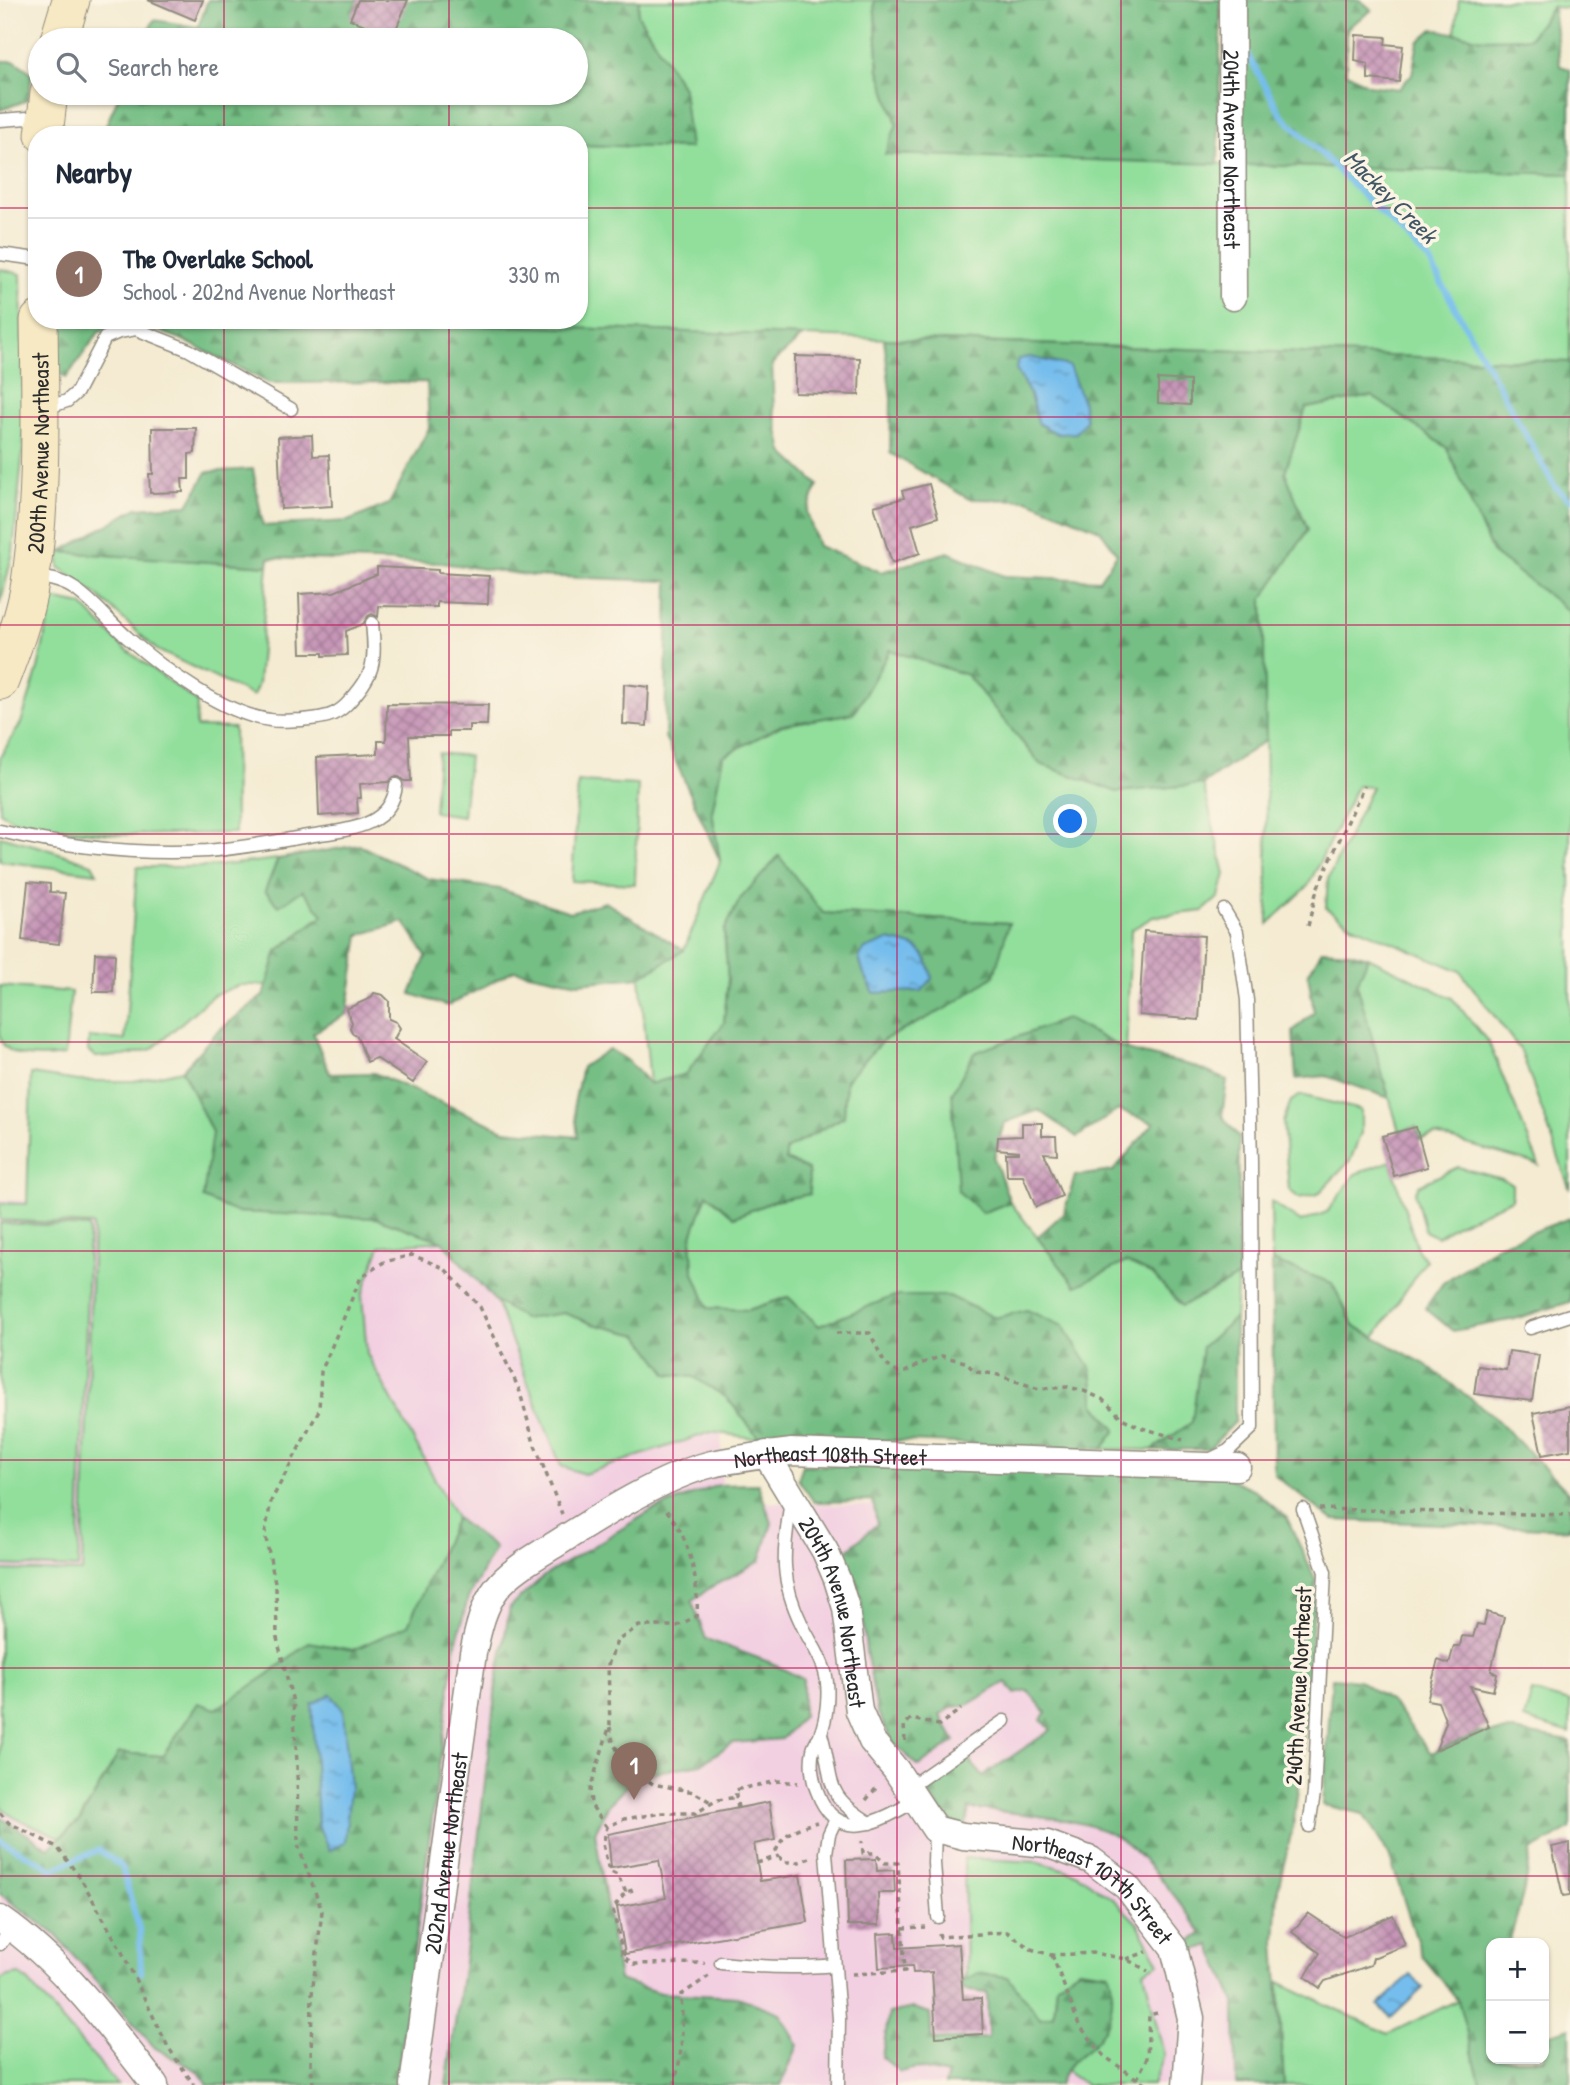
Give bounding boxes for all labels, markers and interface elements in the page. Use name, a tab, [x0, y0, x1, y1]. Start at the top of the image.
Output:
search box	[28, 28, 588, 105]
icon: search	[52, 48, 90, 86]
text: Search here	[108, 49, 219, 84]
street label: 204th Avenue Northeast	[1217, 49, 1248, 250]
water label: Mackey Creek	[1337, 142, 1446, 252]
text: Nearby	[56, 152, 132, 192]
text: The Overlake School	[123, 241, 313, 276]
text: 1	[75, 259, 83, 290]
text: 330 m	[508, 259, 560, 290]
text: School · 202nd Avenue Northeast	[123, 276, 395, 307]
street label: 200th Avenue Northeast	[18, 351, 56, 555]
your location	[1053, 804, 1087, 838]
street label: Northeast 108th Street	[731, 1436, 928, 1475]
street label: 204th Avenue Northeast	[792, 1510, 874, 1710]
street label: 240th Avenue Northeast	[1277, 1585, 1319, 1786]
pin: 1	[611, 1742, 657, 1800]
street label: 202nd Avenue Northeast	[416, 1749, 475, 1956]
street label: Northeast 107th Street	[1011, 1825, 1181, 1951]
map controls	[1486, 1938, 1549, 2064]
button: +	[1486, 1938, 1549, 2001]
button: −	[1486, 2001, 1549, 2064]

